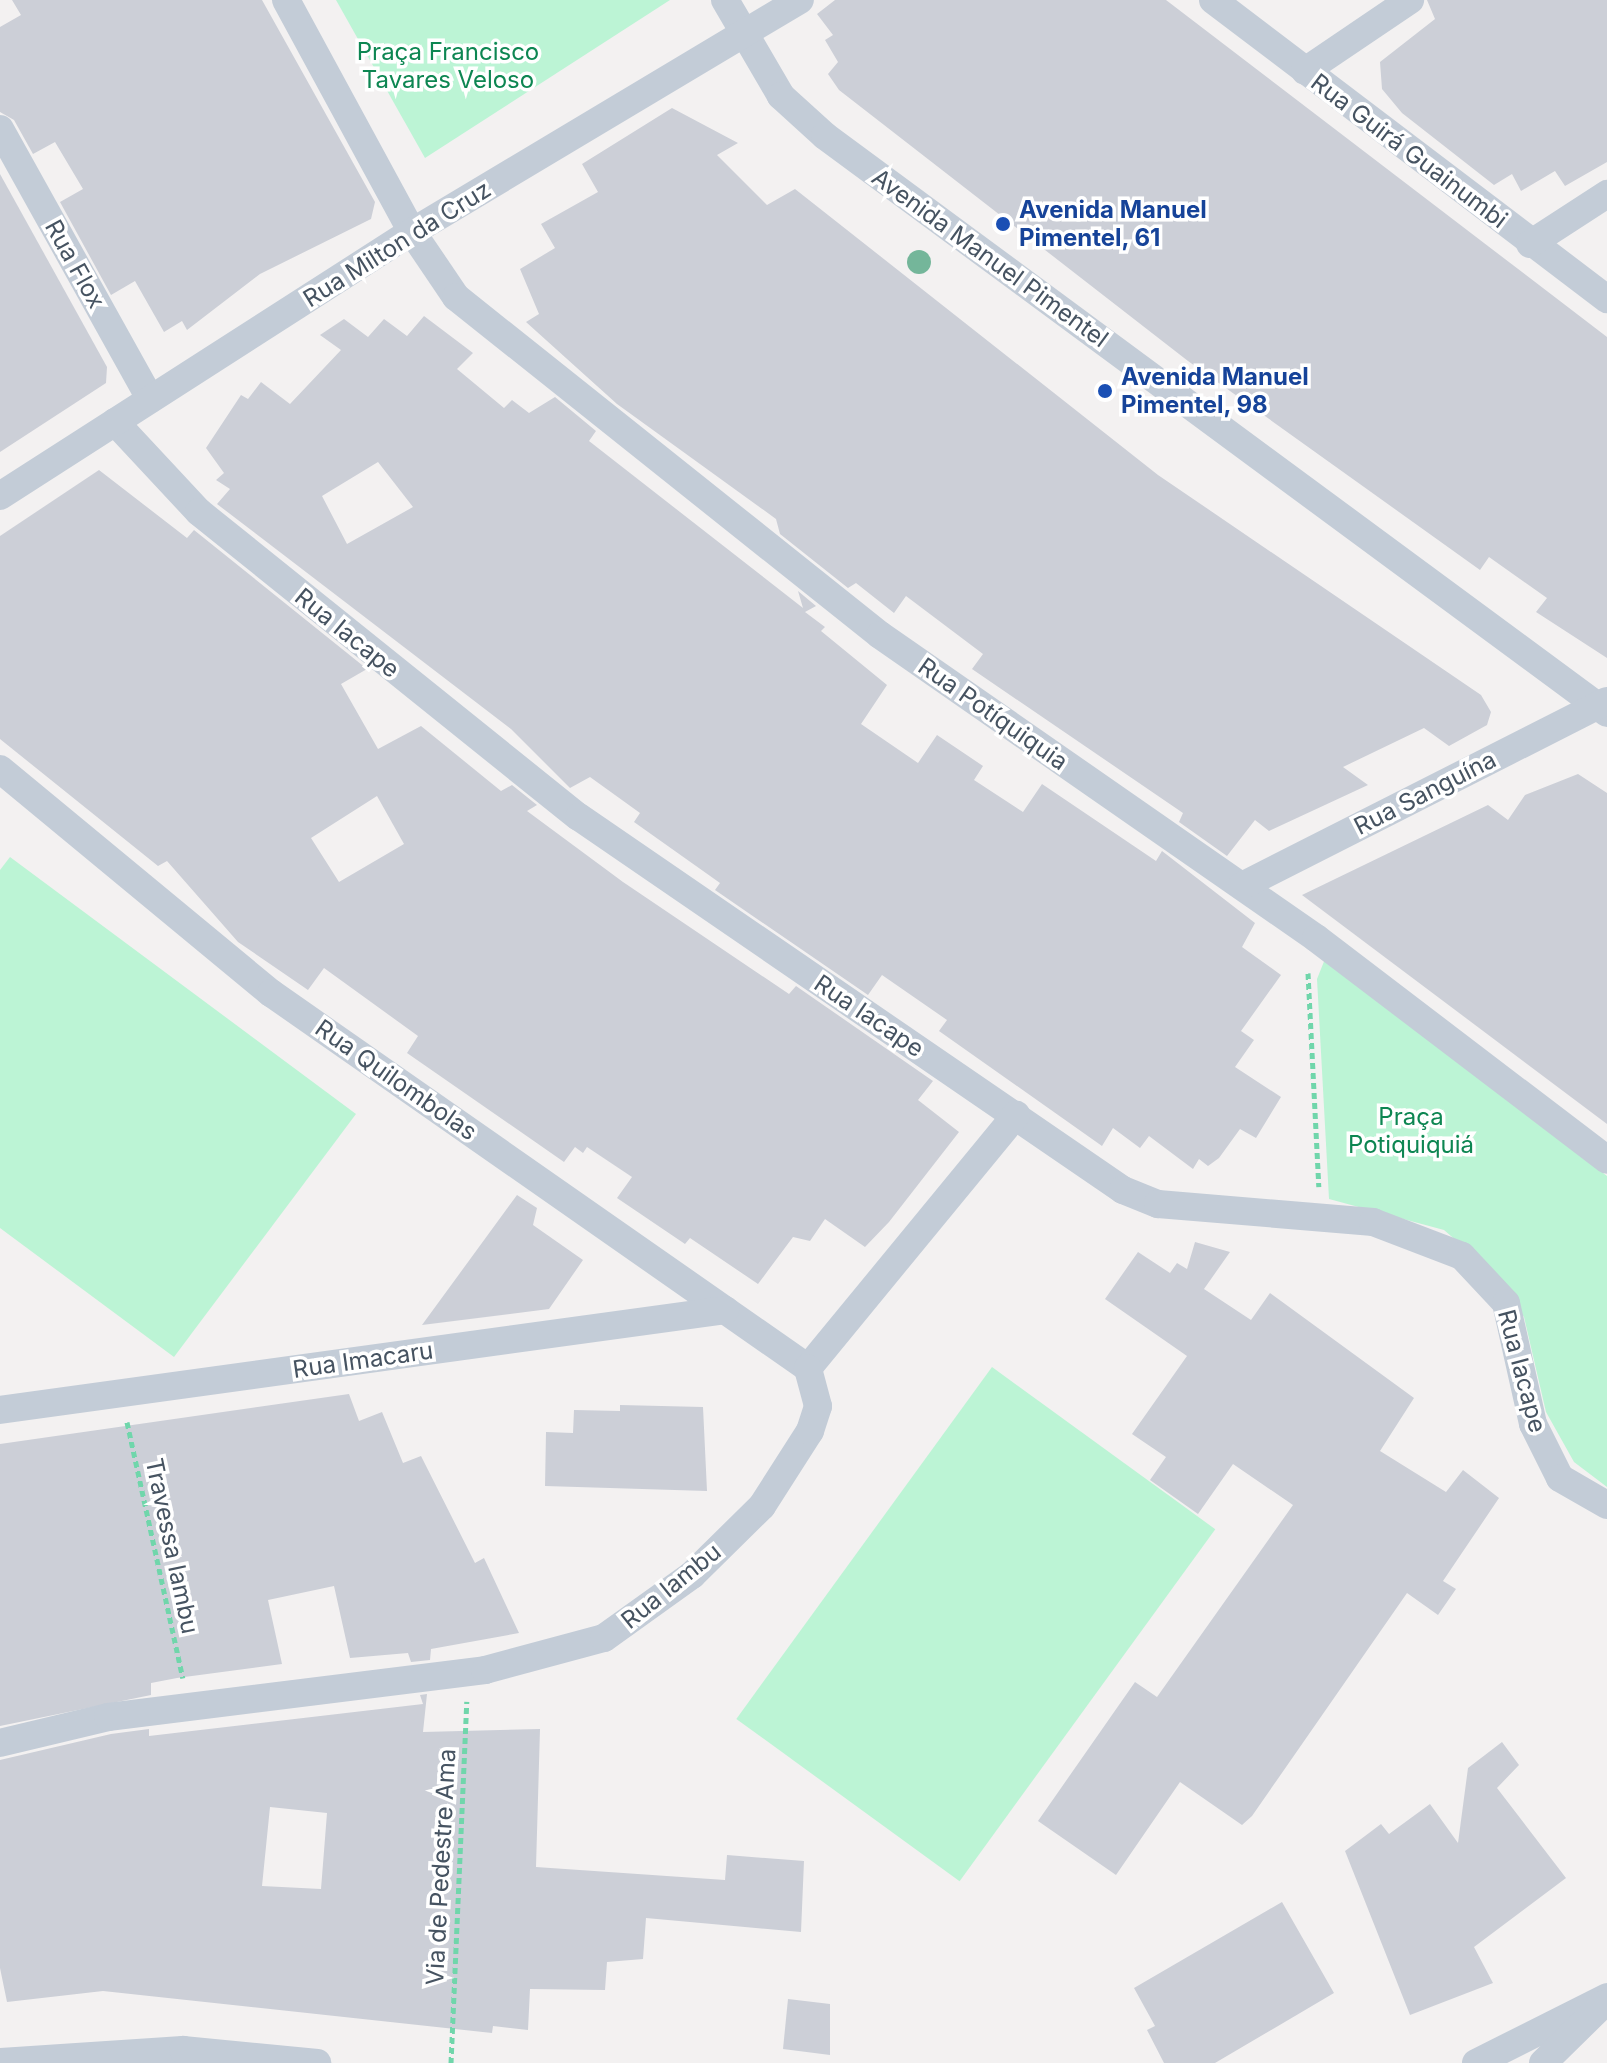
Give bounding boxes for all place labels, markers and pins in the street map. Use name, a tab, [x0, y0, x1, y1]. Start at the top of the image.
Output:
place label: Avenida Manuel Pimentel, 61	[1019, 196, 1207, 252]
marker: Avenida Manuel Pimentel, 61	[994, 215, 1012, 233]
place label: Avenida Manuel Pimentel, 98	[1121, 363, 1309, 419]
marker: Avenida Manuel Pimentel, 98	[1096, 382, 1114, 400]

